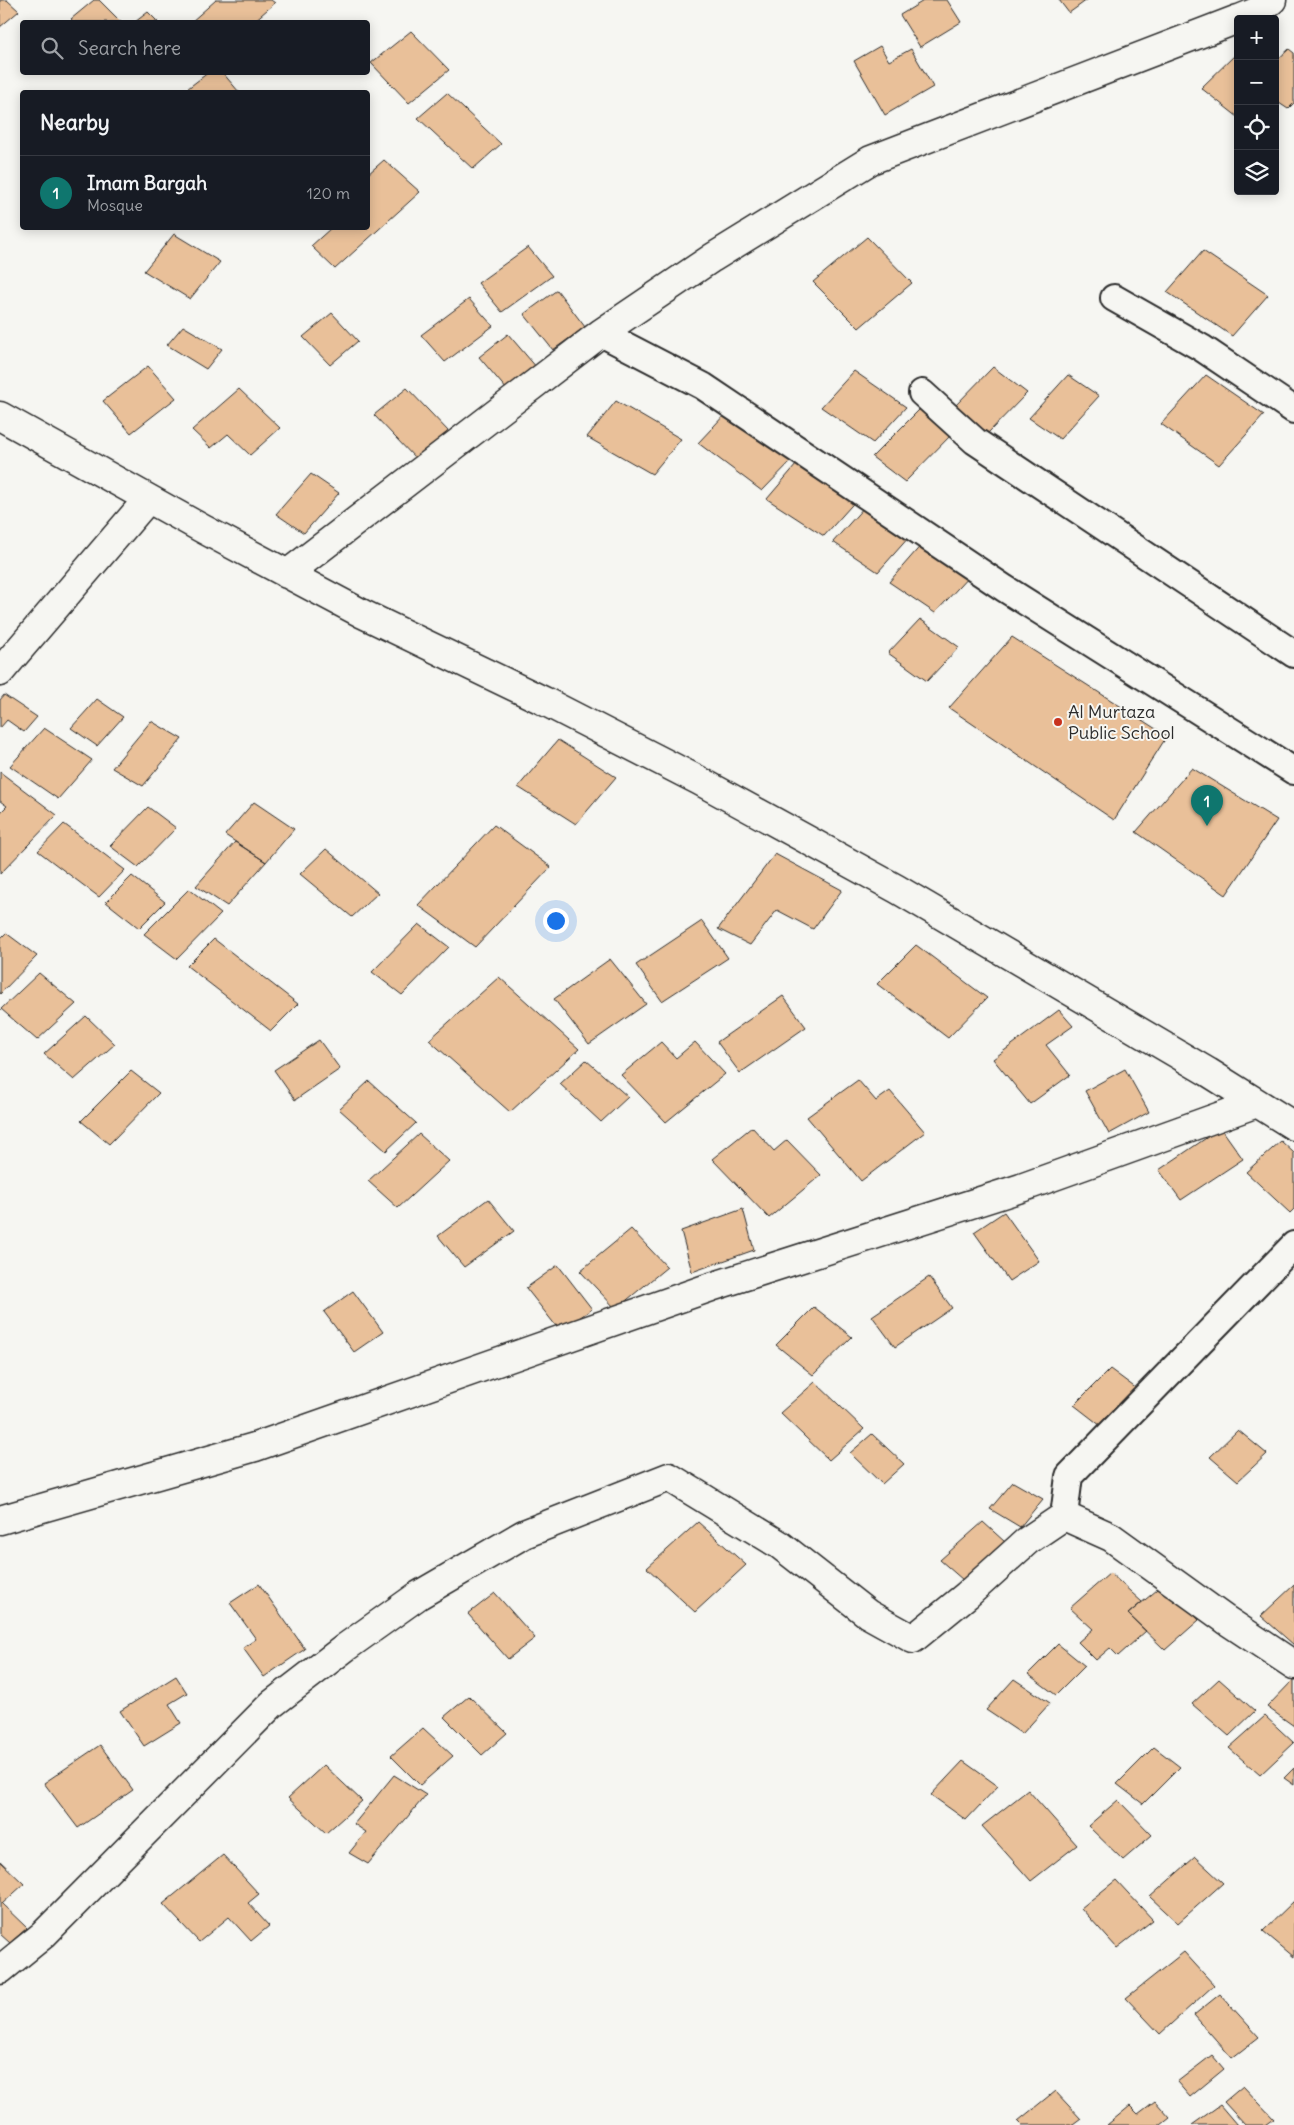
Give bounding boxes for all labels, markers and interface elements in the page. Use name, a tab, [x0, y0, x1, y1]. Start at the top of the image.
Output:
map controls	[1234, 15, 1279, 195]
button: +	[1234, 15, 1279, 60]
search box	[20, 20, 370, 75]
icon: search	[38, 34, 66, 62]
text: Search here	[78, 36, 181, 60]
button: −	[1234, 60, 1279, 105]
button: locate	[1234, 105, 1279, 150]
text: Nearby	[40, 109, 110, 136]
button: layers	[1234, 150, 1279, 195]
text: Imam Bargah	[87, 171, 207, 195]
text: 1	[53, 183, 59, 203]
text: 120 m	[307, 183, 350, 203]
text: Mosque	[87, 195, 143, 215]
place label: Al Murtaza Public School	[1068, 700, 1175, 744]
marker: Al Murtaza Public School	[1052, 716, 1064, 728]
pin: 1	[1191, 785, 1223, 826]
your location	[543, 908, 569, 934]

